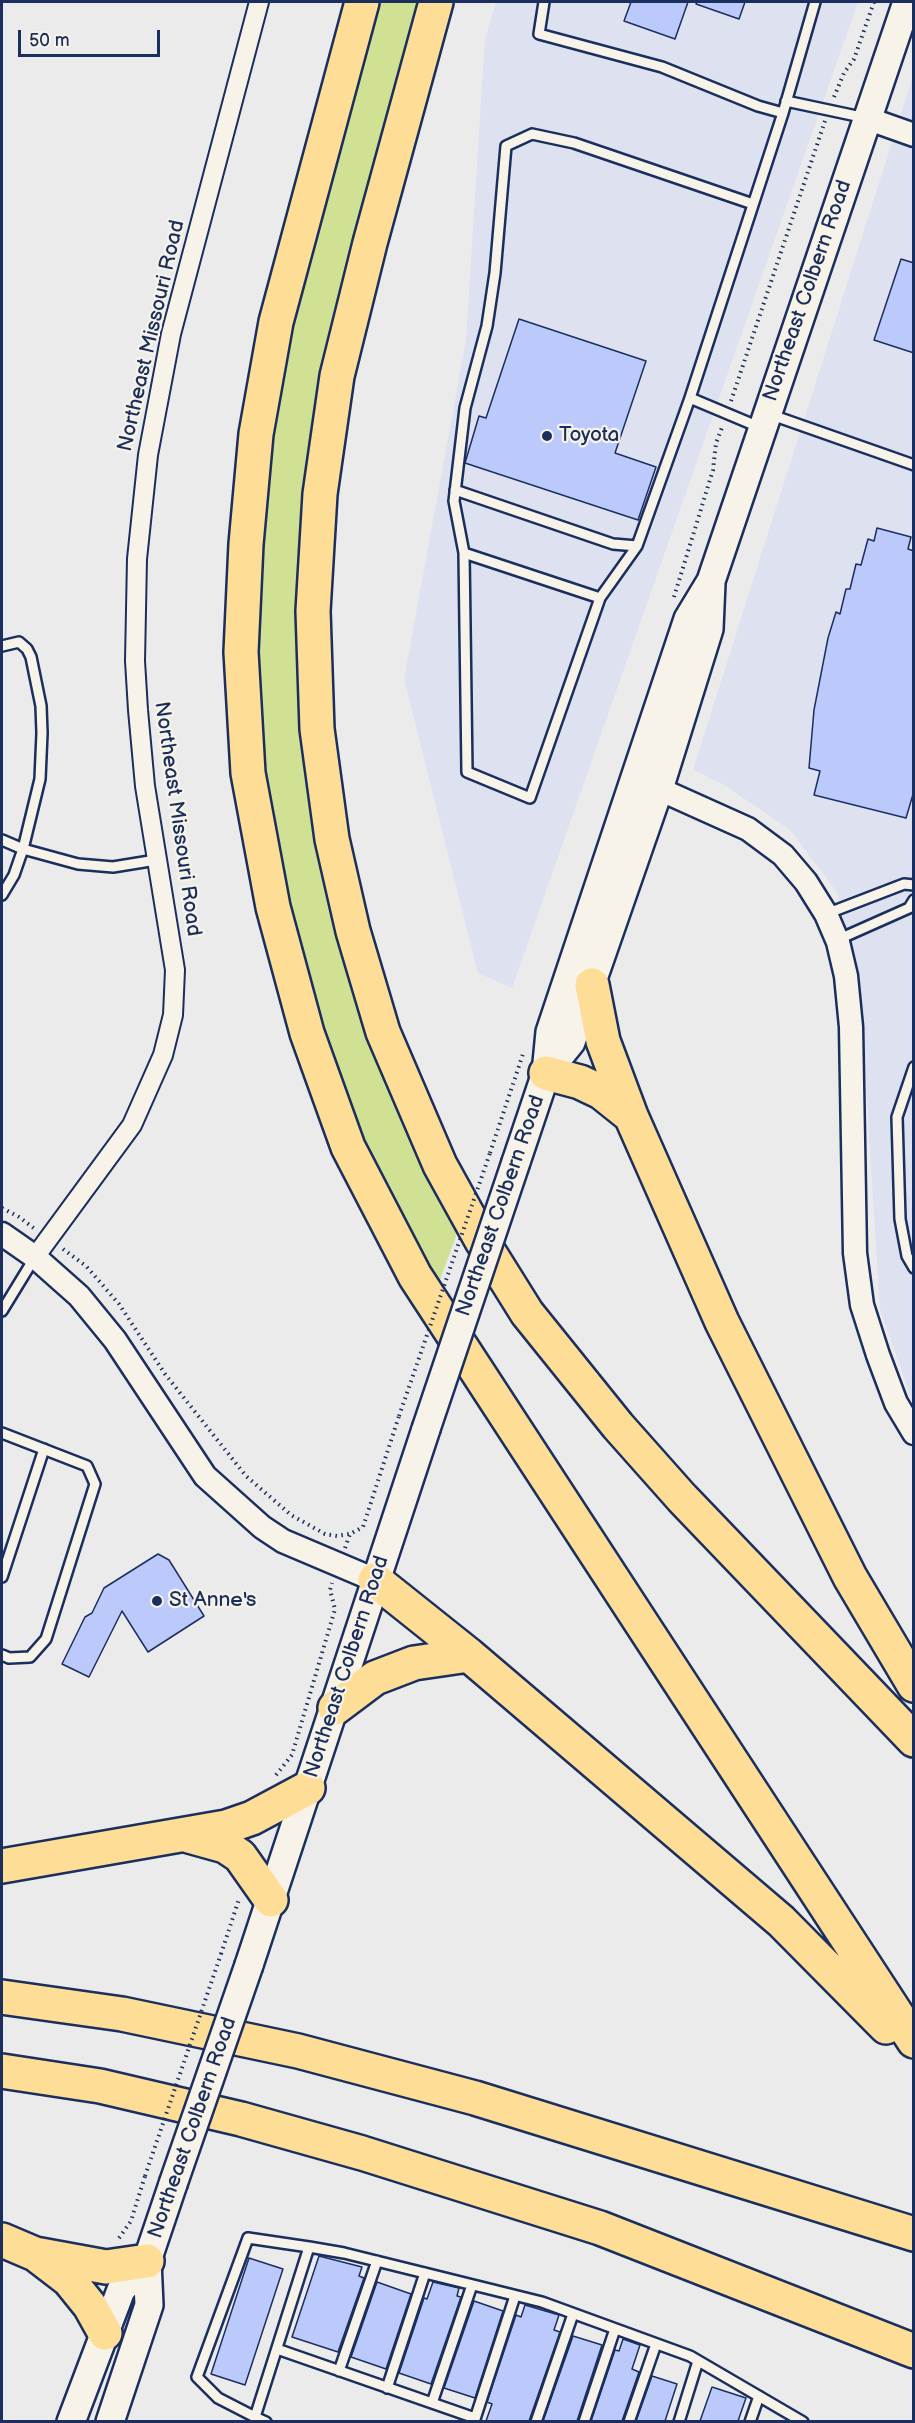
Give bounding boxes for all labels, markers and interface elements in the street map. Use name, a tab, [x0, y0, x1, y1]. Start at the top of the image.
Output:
scale bar	[21, 18, 164, 56]
text: 50 m	[29, 30, 70, 51]
street label: Northeast Colbern Road	[758, 177, 858, 405]
street label: Northeast Missouri Road	[113, 218, 191, 454]
place label: Toyota	[559, 423, 619, 449]
marker: Toyota	[540, 429, 554, 443]
street label: Northeast Missouri Road	[148, 700, 206, 938]
street label: Northeast Colbern Road	[451, 1092, 551, 1320]
street label: Northeast Colbern Road	[299, 1553, 395, 1781]
place label: St Anne's	[169, 1588, 256, 1614]
marker: St Anne's	[150, 1594, 164, 1608]
street label: Northeast Colbern Road	[143, 2014, 243, 2242]

